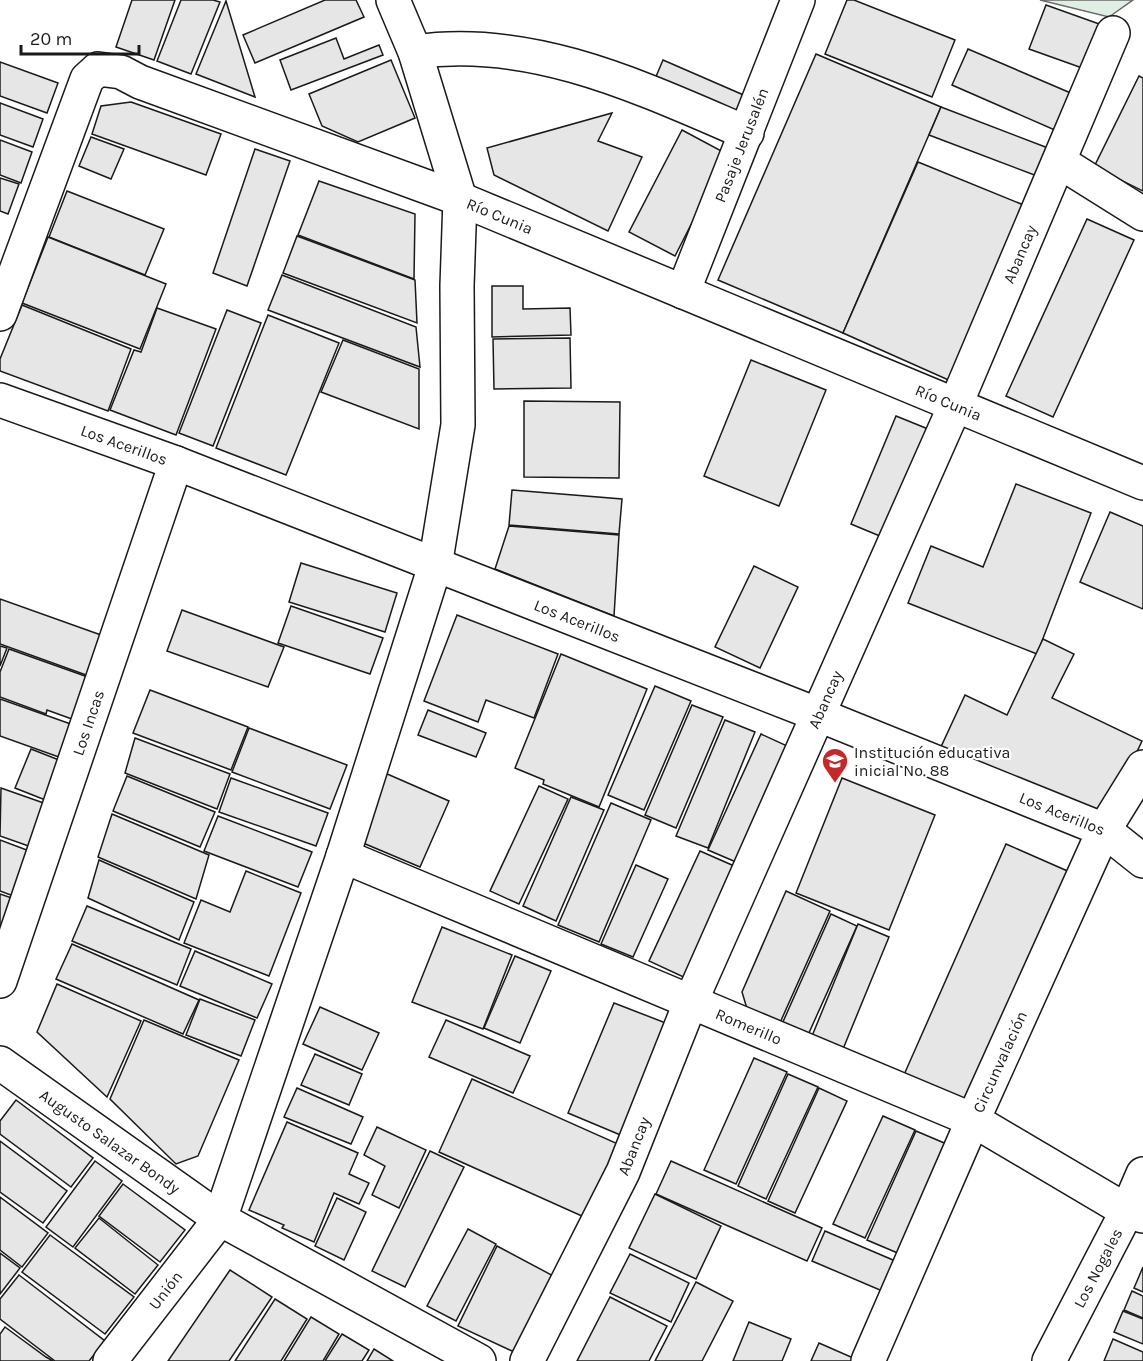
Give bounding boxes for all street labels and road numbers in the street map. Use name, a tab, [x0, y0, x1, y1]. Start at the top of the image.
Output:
street label: Pasaje Jerusalén	[710, 85, 772, 205]
street label: Río Cunia	[464, 193, 536, 238]
street label: Abancay	[999, 221, 1040, 286]
street label: Río Cunia	[913, 380, 985, 424]
street label: Los Acerillos	[78, 420, 170, 469]
street label: Los Acerillos	[532, 595, 623, 646]
street label: Abancay	[804, 667, 846, 731]
street label: Los Incas	[68, 687, 108, 758]
street label: Los Acerillos	[1017, 787, 1108, 839]
street label: Romerillo	[713, 1004, 785, 1048]
street label: Circunvalación	[968, 1008, 1031, 1115]
street label: Augusto Salazar Bondy	[36, 1085, 184, 1198]
street label: Abancay	[613, 1113, 654, 1178]
street label: Los Nogales	[1069, 1225, 1126, 1311]
street label: Unión	[144, 1267, 186, 1313]

